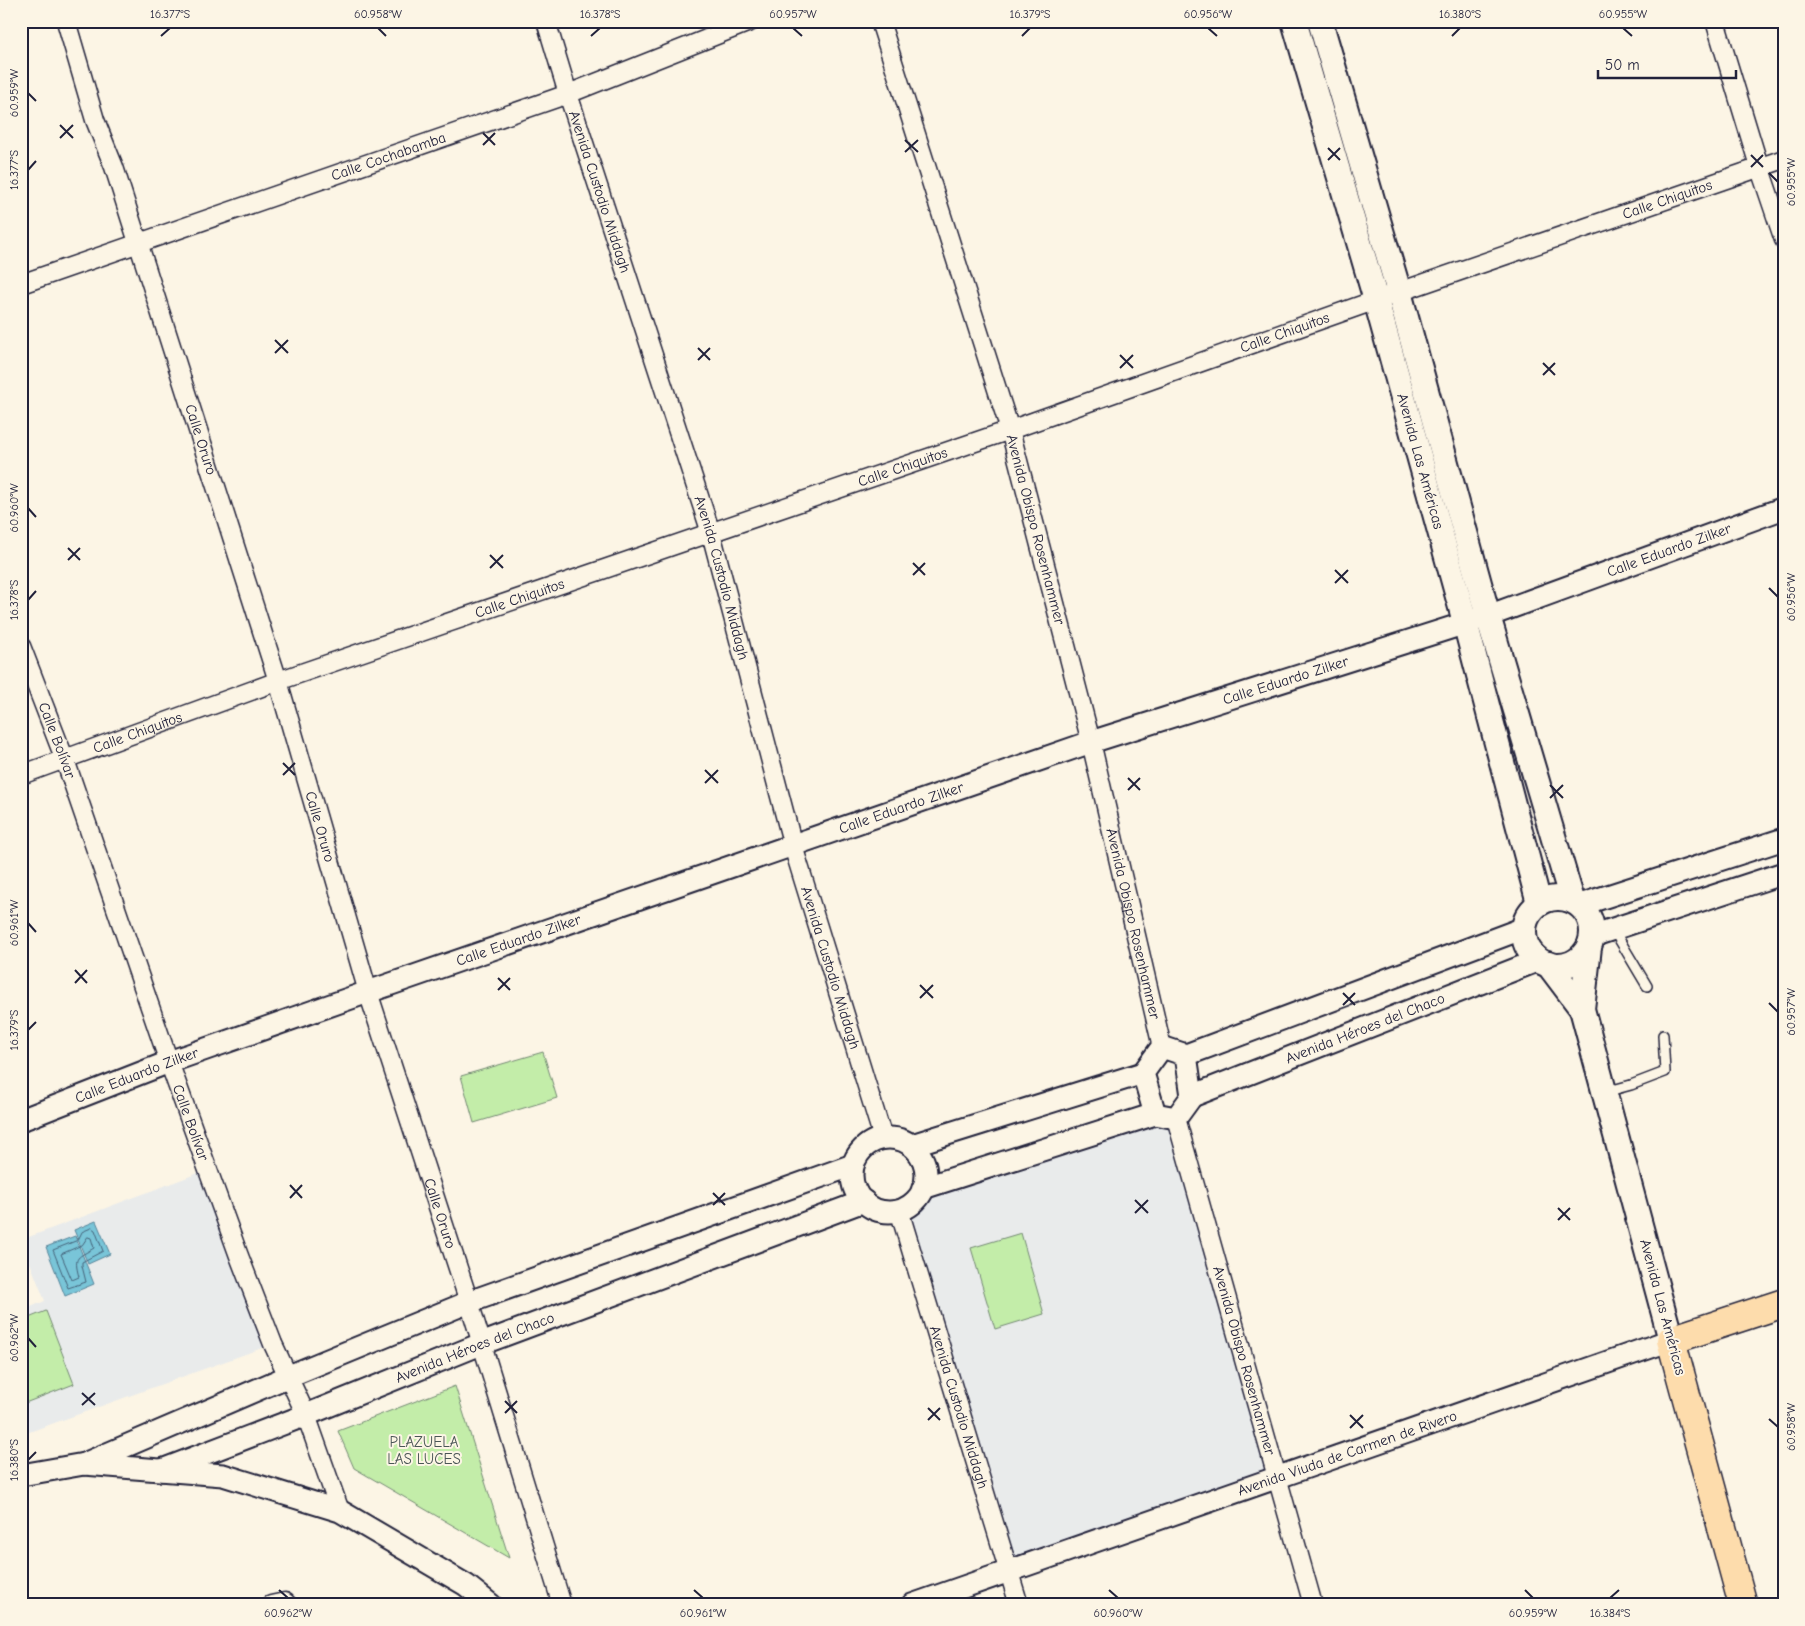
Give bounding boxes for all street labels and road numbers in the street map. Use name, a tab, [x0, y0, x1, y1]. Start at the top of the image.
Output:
street label: Avenida Custodio Middagh	[565, 108, 635, 275]
street label: Calle Cochabamba	[329, 128, 448, 185]
street label: Calle Chiquitos	[1620, 176, 1714, 223]
street label: Calle Chiquitos	[1238, 308, 1332, 357]
street label: Avenida Las Américas	[1393, 391, 1448, 531]
street label: Calle Oruro	[181, 402, 221, 477]
street label: Avenida Obispo Rosenhammer	[1003, 433, 1069, 627]
street label: Calle Chiquitos	[855, 443, 950, 490]
street label: Avenida Custodio Middagh	[690, 493, 753, 662]
street label: Calle Eduardo Zilker	[1604, 519, 1733, 581]
street label: Calle Chiquitos	[472, 574, 567, 622]
street label: Calle Eduardo Zilker	[1220, 652, 1351, 709]
street label: Calle Bolívar	[35, 700, 80, 781]
street label: Calle Chiquitos	[90, 708, 184, 757]
street label: Calle Eduardo Zilker	[836, 778, 966, 838]
street label: Calle Oruro	[301, 789, 339, 864]
street label: Avenida Obispo Rosenhammer	[1102, 826, 1164, 1021]
street label: Avenida Custodio Middagh	[797, 884, 864, 1051]
street label: Calle Eduardo Zilker	[454, 910, 583, 970]
street label: Avenida Héroes del Chaco	[1283, 989, 1447, 1067]
street label: Calle Eduardo Zilker	[72, 1043, 201, 1107]
street label: Calle Bolívar	[169, 1082, 213, 1163]
street label: Calle Oruro	[420, 1176, 460, 1251]
street label: Avenida Las Américas	[1636, 1237, 1690, 1377]
street label: Avenida Obispo Rosenhammer	[1209, 1264, 1279, 1457]
street label: Avenida Héroes del Chaco	[393, 1308, 557, 1387]
street label: Avenida Custodio Middagh	[926, 1323, 992, 1491]
street label: Avenida Viuda de Carmen de Rivero	[1235, 1406, 1459, 1500]

